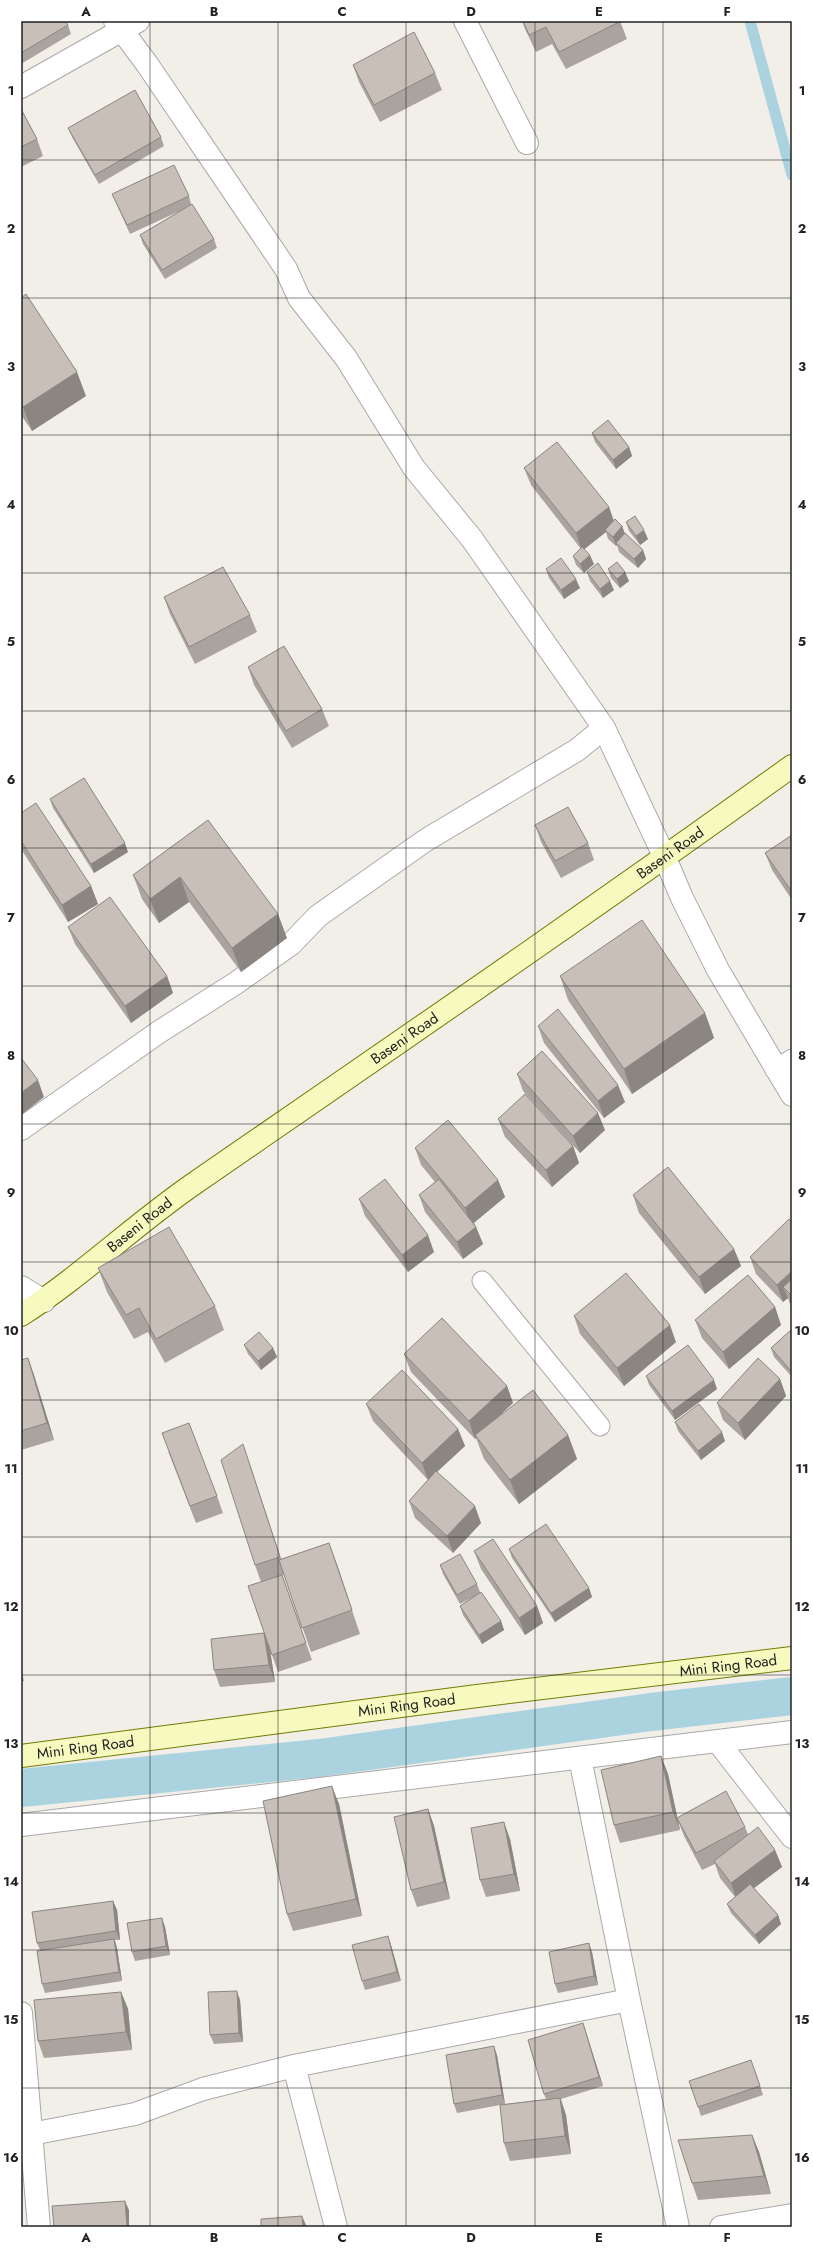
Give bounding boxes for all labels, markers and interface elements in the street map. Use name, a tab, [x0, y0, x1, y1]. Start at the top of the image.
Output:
text: A	[80, 2, 91, 21]
text: B	[210, 2, 219, 21]
text: C	[337, 2, 347, 21]
text: D	[466, 2, 476, 21]
text: E	[595, 2, 603, 21]
text: F	[723, 2, 731, 21]
text: 1	[8, 81, 14, 100]
text: 1	[799, 81, 805, 100]
text: 2	[7, 219, 15, 238]
text: 2	[798, 219, 806, 238]
text: 3	[7, 357, 15, 376]
text: 3	[798, 357, 806, 376]
text: 4	[6, 495, 16, 514]
text: 4	[797, 495, 807, 514]
text: 5	[7, 632, 15, 651]
text: 5	[798, 632, 806, 651]
text: 6	[7, 770, 16, 789]
text: 6	[798, 770, 807, 789]
street label: Baseni Road	[632, 821, 708, 885]
text: 7	[7, 908, 15, 927]
text: 7	[798, 908, 806, 927]
street label: Baseni Road	[366, 1007, 443, 1070]
text: 8	[7, 1046, 15, 1065]
text: 8	[798, 1046, 806, 1065]
text: 9	[7, 1183, 16, 1202]
text: 9	[798, 1183, 807, 1202]
street label: Baseni Road	[102, 1192, 177, 1258]
text: 10	[3, 1321, 19, 1340]
text: 10	[794, 1321, 810, 1340]
text: 11	[4, 1459, 18, 1478]
text: 11	[795, 1459, 809, 1478]
text: 12	[3, 1597, 19, 1616]
text: 12	[794, 1597, 810, 1616]
street label: Mini Ring Road	[678, 1649, 778, 1682]
street label: Mini Ring Road	[357, 1688, 457, 1723]
street label: Mini Ring Road	[35, 1730, 135, 1765]
text: 13	[4, 1734, 18, 1753]
text: 13	[795, 1734, 809, 1753]
text: 14	[3, 1872, 19, 1891]
text: 14	[794, 1872, 810, 1891]
text: 15	[3, 2010, 19, 2029]
text: 15	[794, 2010, 810, 2029]
text: 16	[3, 2148, 19, 2167]
text: 16	[794, 2148, 810, 2167]
text: A	[80, 2228, 91, 2247]
text: B	[210, 2228, 219, 2247]
text: C	[337, 2228, 347, 2247]
text: D	[466, 2228, 476, 2247]
text: E	[595, 2228, 603, 2247]
text: F	[723, 2228, 731, 2247]

